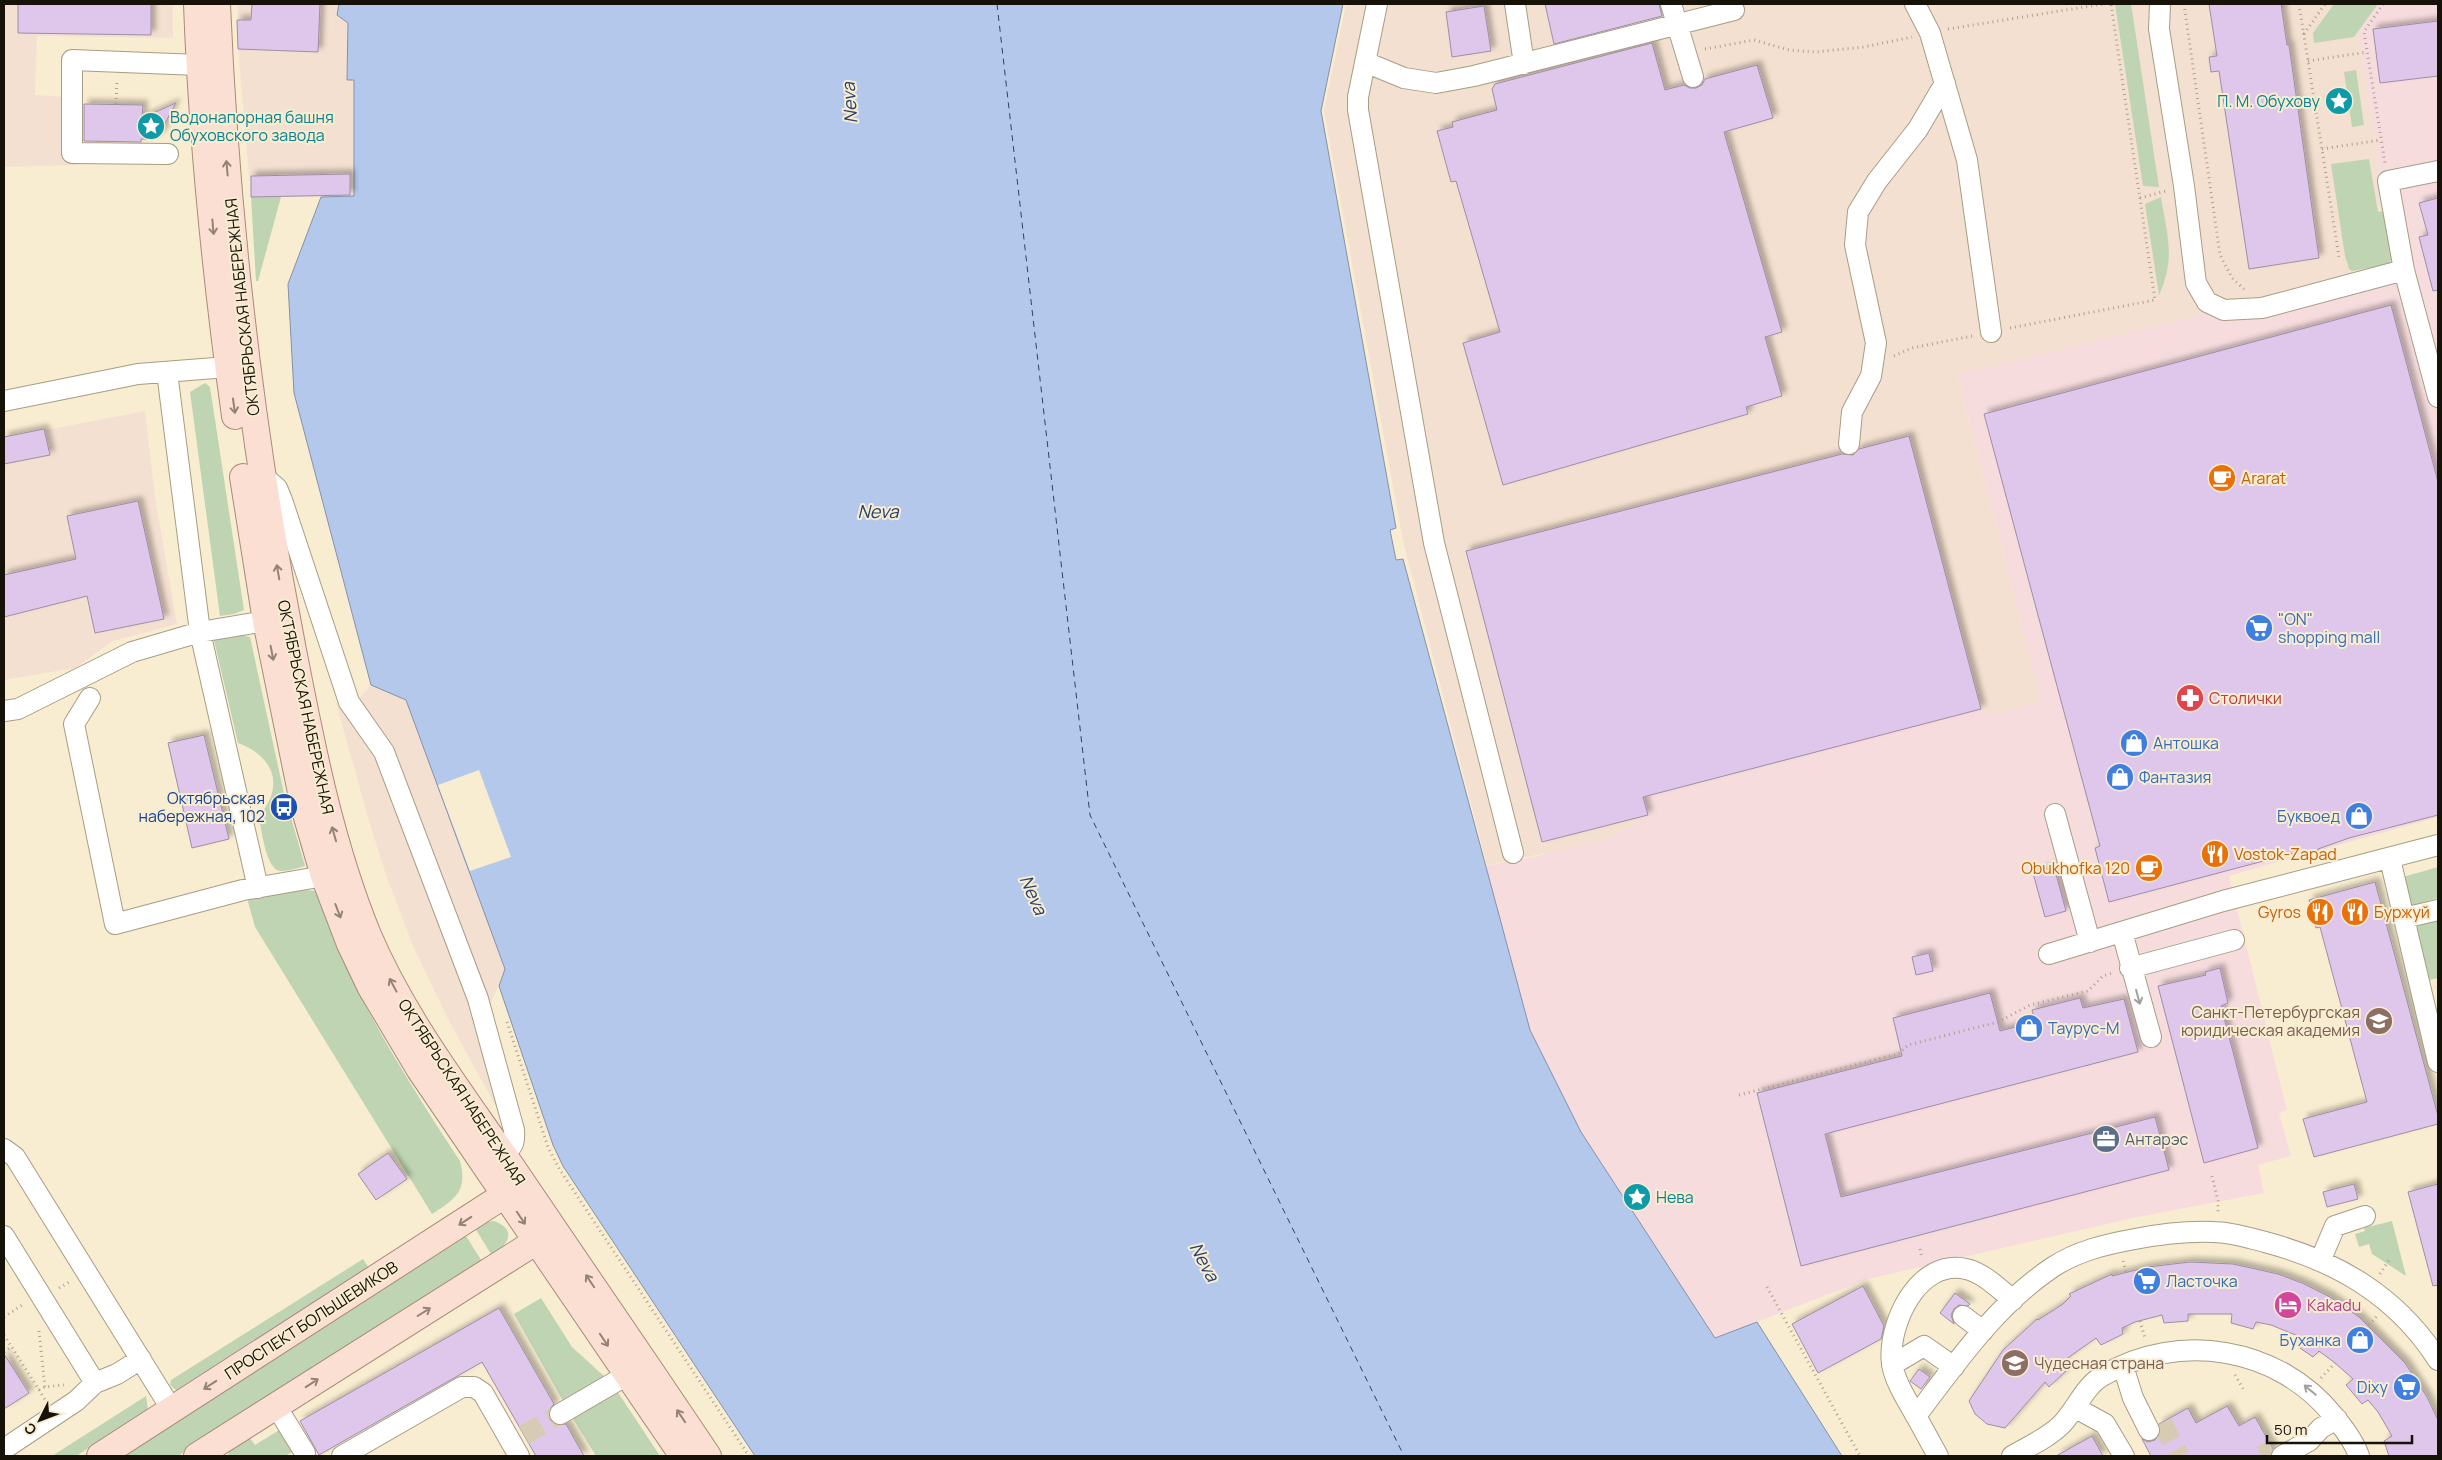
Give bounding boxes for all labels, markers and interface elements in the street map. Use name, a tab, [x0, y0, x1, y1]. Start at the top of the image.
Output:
water label: Neva	[836, 81, 862, 124]
place icon: П. М. Обухову	[2324, 86, 2354, 116]
place label: П. М. Обухову	[2217, 90, 2321, 112]
place label: Водонапорная башня Обуховского завода	[170, 106, 334, 146]
place icon: Водонапорная башня Обуховского завода	[136, 111, 166, 141]
one-way arrow	[222, 161, 232, 177]
street label: ОКТЯБРЬСКАЯ НАБЕРЕЖНАЯ	[220, 197, 264, 417]
one-way arrow	[208, 219, 218, 235]
one-way arrow	[229, 397, 239, 413]
cafe icon: Ararat	[2207, 463, 2237, 493]
place label: Ararat	[2241, 467, 2286, 489]
water label: Neva	[857, 499, 900, 523]
one-way arrow	[273, 565, 283, 581]
street label: ОКТЯБРЬСКАЯ НАБЕРЕЖНАЯ	[273, 598, 339, 816]
place label: "ON" shopping mall	[2278, 608, 2380, 648]
supermarket icon: "ON" shopping mall	[2244, 613, 2274, 643]
one-way arrow	[268, 644, 277, 660]
pharmacy icon: Столички	[2175, 683, 2205, 713]
place label: Столички	[2209, 687, 2282, 709]
shop icon: Антошка	[2119, 728, 2149, 758]
place label: Антошка	[2153, 732, 2219, 754]
shop icon: Фантазия	[2105, 762, 2135, 792]
place label: Фантазия	[2139, 766, 2211, 788]
place label: Октябрьская набережная, 102	[139, 787, 265, 827]
bus stop icon: Октябрьская набережная, 102	[269, 792, 299, 822]
shop icon: Буквоед	[2344, 801, 2374, 831]
place label: Буквоед	[2277, 805, 2340, 827]
one-way arrow	[329, 826, 339, 842]
restaurant icon: Vostok-Zapad	[2200, 839, 2230, 869]
place label: Vostok-Zapad	[2234, 843, 2337, 865]
cafe icon: Obukhofka 120	[2134, 853, 2164, 883]
place label: Obukhofka 120	[2021, 857, 2130, 879]
water label: Neva	[1015, 871, 1054, 919]
restaurant icon: Gyros	[2305, 897, 2335, 927]
restaurant icon: Буржуй	[2340, 897, 2370, 927]
place label: Gyros	[2258, 901, 2301, 923]
place label: Буржуй	[2374, 901, 2430, 923]
one-way arrow	[334, 903, 343, 919]
one-way arrow	[388, 978, 397, 993]
one-way arrow	[2134, 988, 2144, 1004]
street label: ОКТЯБРЬСКАЯ НАБЕРЕЖНАЯ	[393, 994, 531, 1190]
place label: Санкт-Петербургская юридическая академия	[2181, 1001, 2360, 1041]
school or university icon: Санкт-Петербургская юридическая академия	[2364, 1006, 2394, 1036]
shop icon: Таурус-М	[2014, 1013, 2044, 1043]
place label: Таурус-М	[2048, 1017, 2120, 1039]
office icon: Антарэс	[2091, 1124, 2121, 1154]
place label: Антарэс	[2125, 1128, 2189, 1150]
place icon: Нева	[1622, 1182, 1652, 1212]
place label: Нева	[1656, 1186, 1694, 1208]
one-way arrow	[516, 1211, 526, 1225]
one-way arrow	[458, 1216, 472, 1226]
water label: Neva	[1185, 1238, 1226, 1286]
street label: ПРОСПЕКТ БОЛЬШЕВИКОВ	[220, 1256, 402, 1384]
supermarket icon: Ласточка	[2132, 1266, 2162, 1296]
place label: Ласточка	[2166, 1270, 2238, 1292]
one-way arrow	[584, 1274, 595, 1288]
hotel icon: Kakadu	[2273, 1290, 2303, 1320]
place label: Kakadu	[2307, 1294, 2361, 1316]
one-way arrow	[417, 1307, 431, 1318]
shop icon: Буханка	[2345, 1325, 2375, 1355]
place label: Буханка	[2280, 1329, 2341, 1351]
one-way arrow	[599, 1332, 609, 1346]
school or university icon: Чудесная страна	[2000, 1348, 2030, 1378]
place label: Чудесная страна	[2034, 1352, 2164, 1374]
supermarket icon: Dixy	[2392, 1372, 2422, 1402]
place label: Dixy	[2357, 1376, 2389, 1398]
one-way arrow	[305, 1378, 319, 1388]
one-way arrow	[204, 1380, 218, 1390]
one-way arrow	[2303, 1384, 2316, 1395]
north arrow	[15, 1395, 65, 1445]
one-way arrow	[675, 1409, 686, 1423]
scale bar	[2267, 1412, 2412, 1444]
text: С	[19, 1419, 40, 1439]
text: 50 m	[2274, 1419, 2308, 1440]

